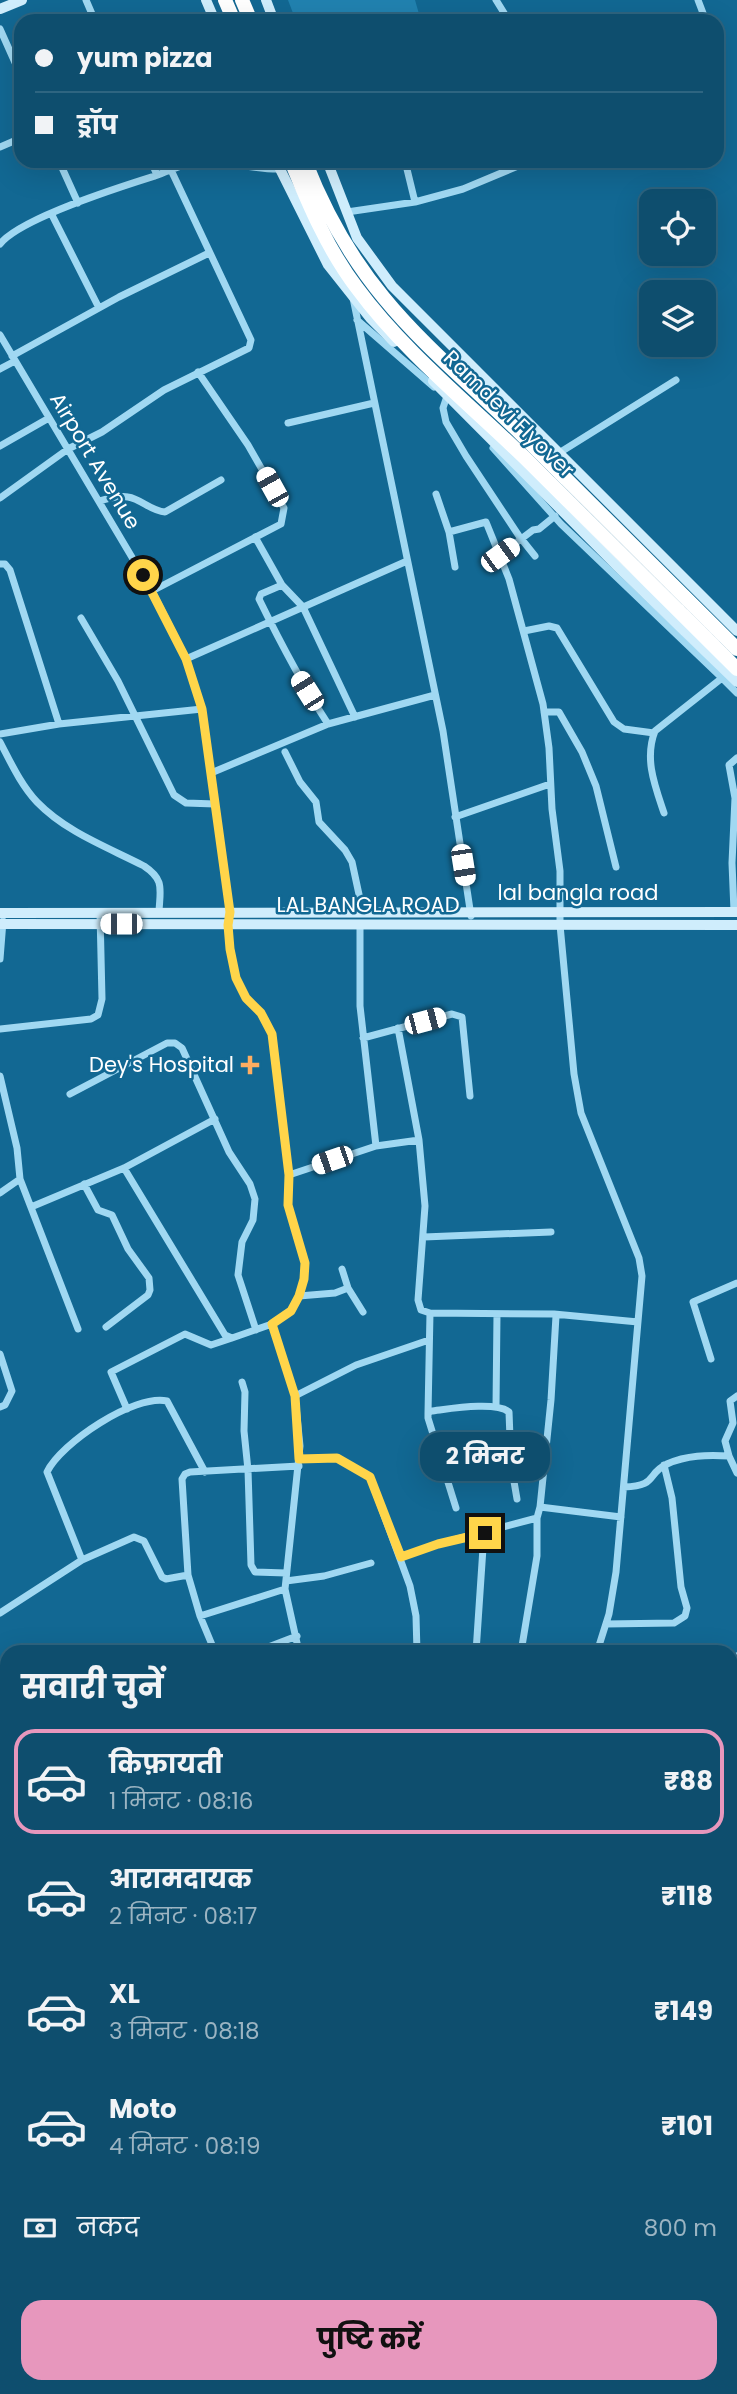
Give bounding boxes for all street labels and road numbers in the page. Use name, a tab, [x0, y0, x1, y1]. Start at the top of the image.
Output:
street label: Ramdevi Flyover	[437, 343, 581, 484]
street label: Airport Avenue	[43, 387, 148, 535]
street label: lal bangla road	[498, 878, 658, 907]
street label: LAL BANGLA ROAD	[276, 890, 460, 919]

